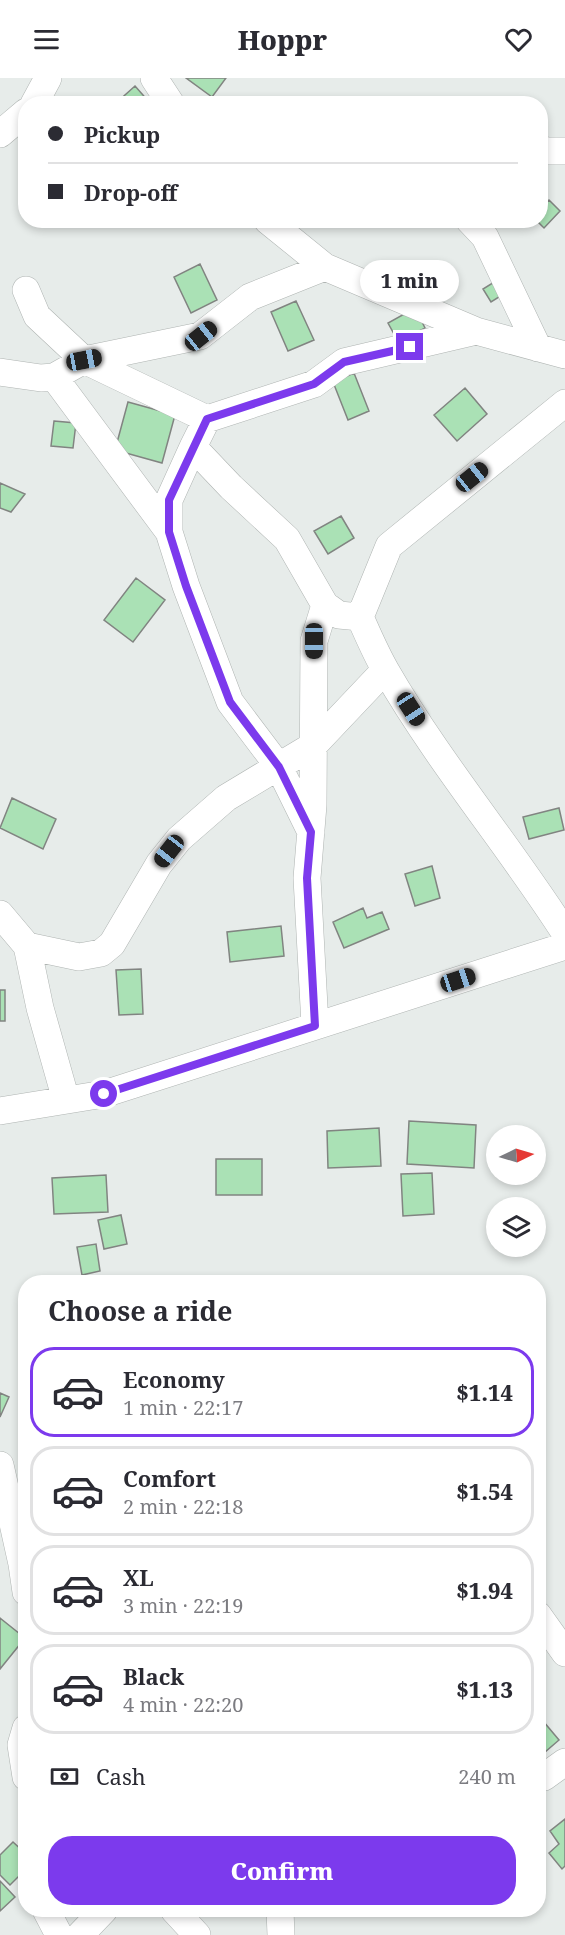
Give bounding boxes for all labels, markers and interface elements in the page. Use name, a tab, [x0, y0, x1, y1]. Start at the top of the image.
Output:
text: Hoppr	[238, 21, 327, 58]
icon: menu	[30, 23, 63, 56]
icon: heart	[502, 23, 535, 56]
text: Pickup	[84, 119, 160, 149]
text: Drop-off	[84, 177, 177, 207]
callout: 1 min	[360, 260, 460, 302]
text: 1 min	[381, 267, 438, 294]
car	[181, 318, 221, 354]
route end	[396, 333, 423, 360]
car	[65, 348, 103, 372]
car	[452, 459, 492, 495]
car	[305, 623, 323, 659]
car	[394, 689, 428, 729]
car	[151, 831, 187, 871]
car	[438, 966, 478, 994]
route start	[90, 1080, 117, 1107]
north arrow	[486, 1125, 546, 1185]
map controls	[486, 1125, 546, 1257]
button: layers	[486, 1197, 546, 1257]
text: Choose a ride	[48, 1292, 233, 1329]
text: Economy	[123, 1364, 225, 1394]
icon: car	[51, 1365, 105, 1419]
text: $1.14	[456, 1377, 513, 1407]
text: 1 min · 22:17	[123, 1394, 243, 1421]
text: Comfort	[123, 1463, 216, 1493]
icon: car	[51, 1464, 105, 1518]
text: $1.54	[456, 1476, 513, 1506]
text: 2 min · 22:18	[123, 1493, 243, 1520]
text: XL	[123, 1562, 154, 1592]
icon: car	[51, 1563, 105, 1617]
text: $1.94	[456, 1575, 513, 1605]
text: 3 min · 22:19	[123, 1592, 243, 1619]
text: Black	[123, 1661, 184, 1691]
icon: car	[51, 1662, 105, 1716]
text: $1.13	[456, 1674, 513, 1704]
text: 4 min · 22:20	[123, 1691, 243, 1718]
icon: cash	[48, 1760, 81, 1793]
text: Cash	[96, 1761, 146, 1791]
text: 240 m	[458, 1763, 516, 1790]
button: Confirm	[48, 1836, 516, 1905]

